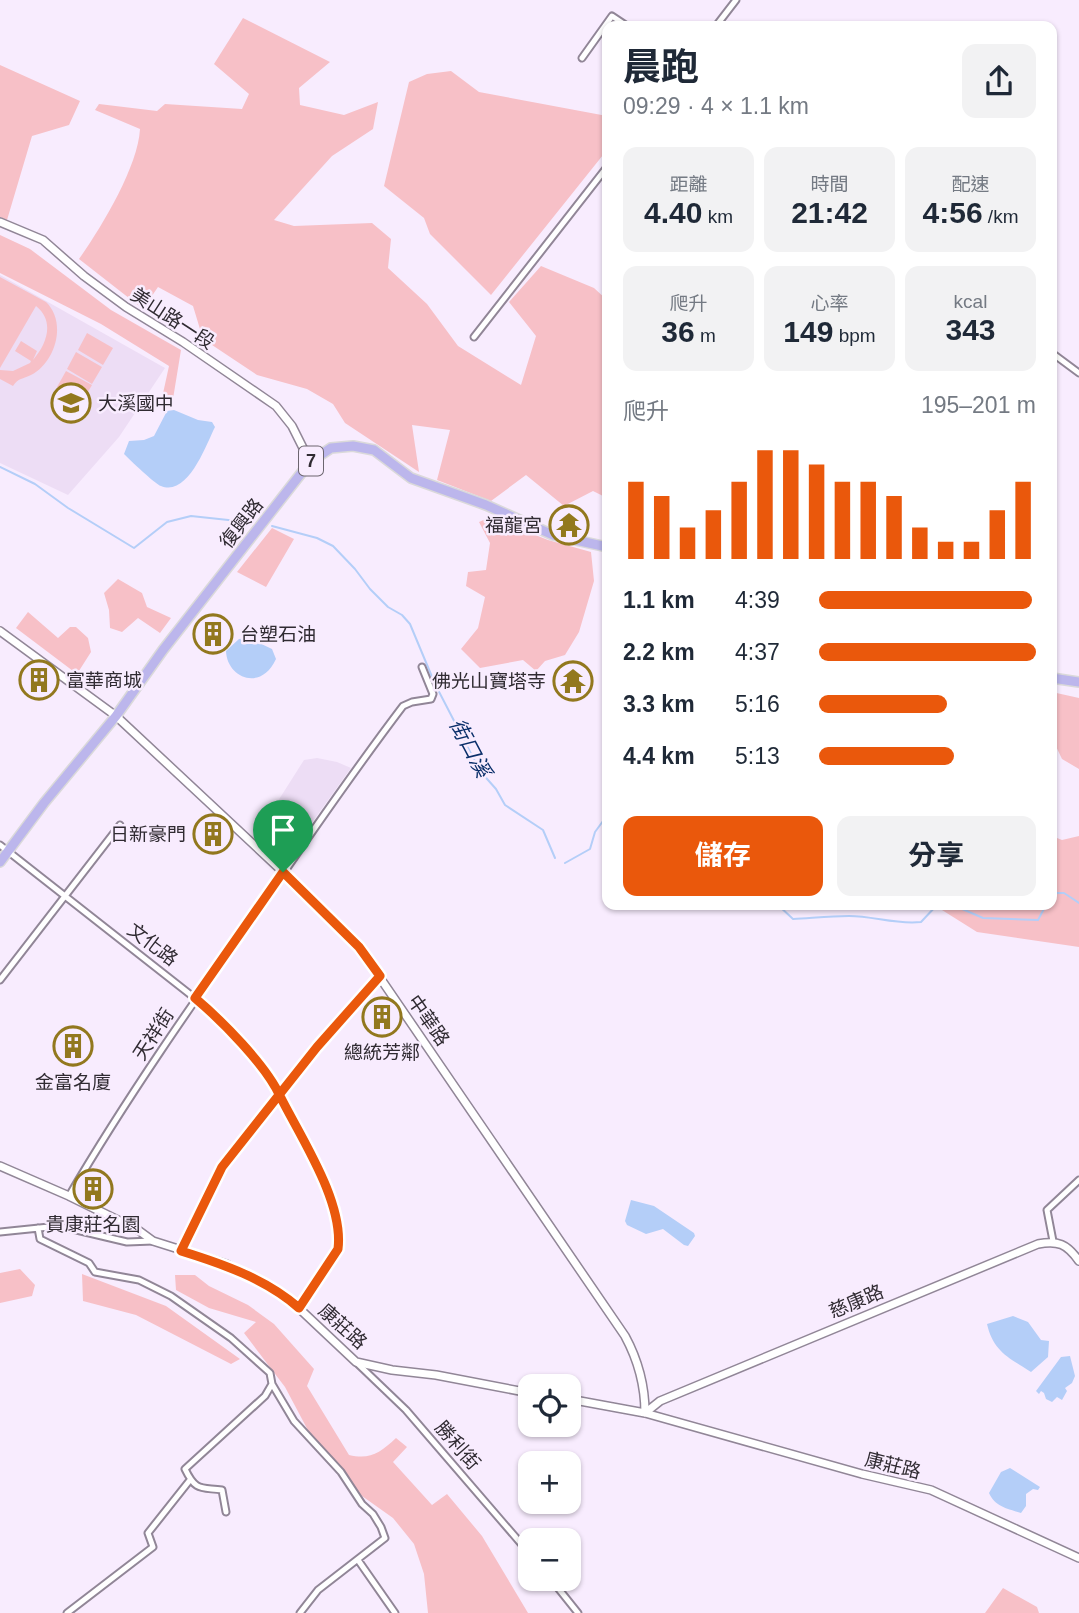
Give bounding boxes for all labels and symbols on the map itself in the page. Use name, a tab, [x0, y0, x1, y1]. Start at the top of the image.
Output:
street label: 美山路一段	[127, 284, 218, 353]
school or university icon: 大溪國中	[50, 382, 92, 424]
place label: 大溪國中	[98, 393, 174, 414]
road number: 7	[299, 447, 323, 476]
street label: 復興路	[216, 494, 267, 552]
temple icon: 福龍宮	[548, 504, 590, 546]
place label: 福龍宮	[485, 515, 542, 536]
building icon: 台塑石油	[192, 613, 234, 655]
place label: 台塑石油	[240, 624, 316, 645]
building icon: 富華商城	[18, 659, 60, 701]
temple icon: 佛光山寶塔寺	[552, 660, 594, 702]
place label: 富華商城	[66, 670, 142, 691]
place label: 佛光山寶塔寺	[432, 671, 546, 692]
water label: 街口溪	[445, 715, 497, 784]
pin	[253, 800, 313, 872]
building icon: 日新豪門	[192, 813, 234, 855]
place label: 日新豪門	[110, 824, 186, 845]
street label: 文化路	[124, 919, 182, 970]
street label: 中華路	[404, 991, 454, 1050]
building icon: 總統芳鄰	[361, 996, 403, 1038]
street label: 天祥街	[129, 1005, 178, 1064]
building icon: 金富名廈	[52, 1025, 94, 1067]
place label: 總統芳鄰	[344, 1042, 420, 1063]
place label: 金富名廈	[35, 1072, 111, 1093]
building icon: 貴康莊名園	[72, 1168, 114, 1210]
place label: 貴康莊名園	[45, 1214, 141, 1235]
street label: 慈康路	[826, 1281, 887, 1322]
street label: 康莊路	[314, 1299, 371, 1353]
street label: 勝利街	[431, 1417, 484, 1474]
street label: 康莊路	[863, 1448, 923, 1483]

